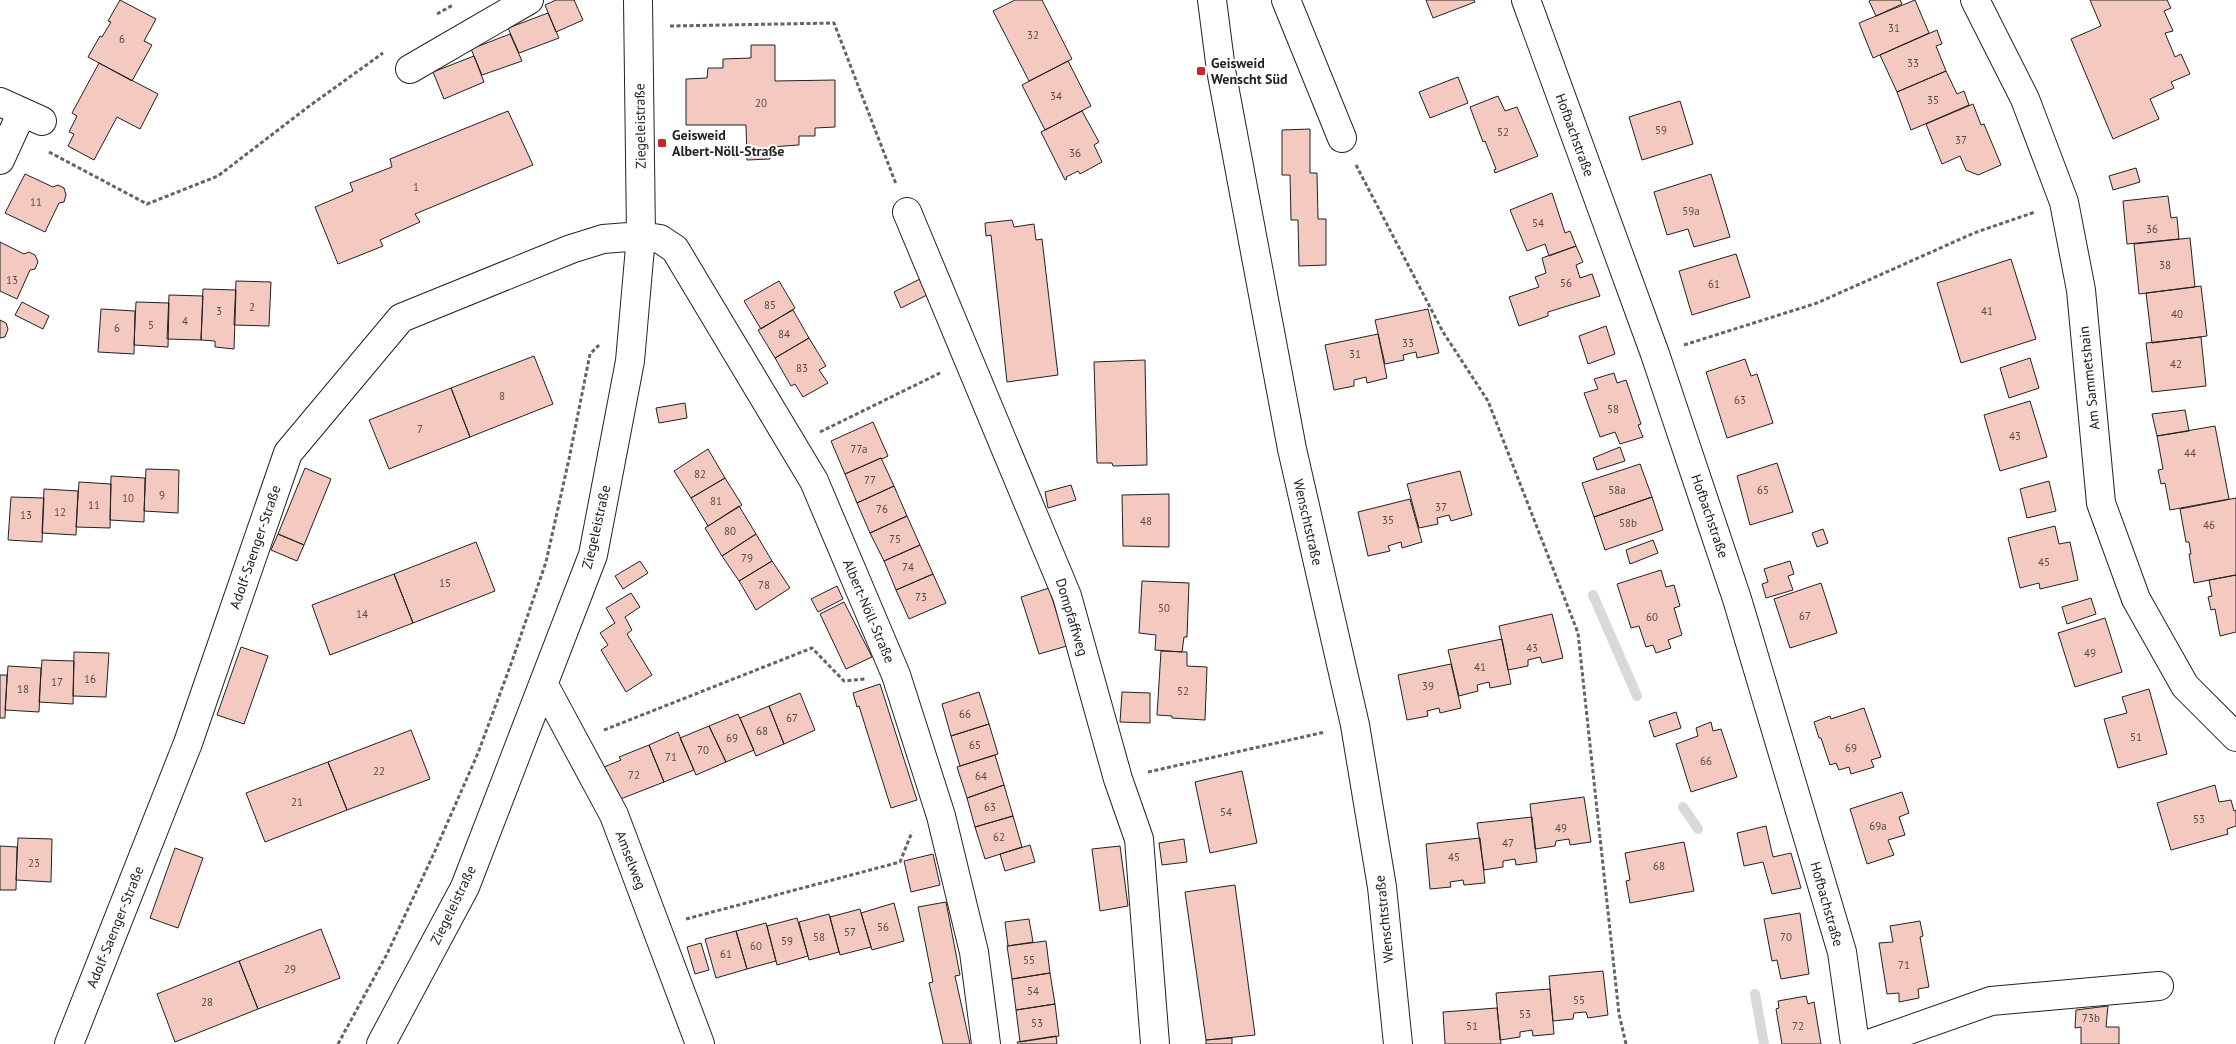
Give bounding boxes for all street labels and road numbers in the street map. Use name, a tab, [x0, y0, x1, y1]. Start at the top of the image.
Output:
street label: Ziegeleistraße	[630, 83, 650, 169]
street label: Hofbachstraße	[1552, 91, 1598, 179]
street label: Am Sammetshain	[2075, 325, 2103, 431]
street label: Hofbachstraße	[1687, 472, 1733, 560]
street label: Wenschtstraße	[1289, 477, 1327, 567]
street label: Adolf-Saenger-Straße	[225, 483, 285, 611]
street label: Ziegeleistraße	[578, 483, 614, 571]
street label: Albert-Nöll-Straße	[839, 556, 899, 666]
street label: Dompfaffweg	[1052, 576, 1092, 658]
street label: Amselweg	[612, 828, 650, 892]
street label: Hofbachstraße	[1806, 859, 1848, 949]
street label: Ziegeleistraße	[426, 863, 480, 947]
street label: Adolf-Saenger-Straße	[82, 864, 148, 990]
street label: Wenschtstraße	[1370, 874, 1398, 964]

